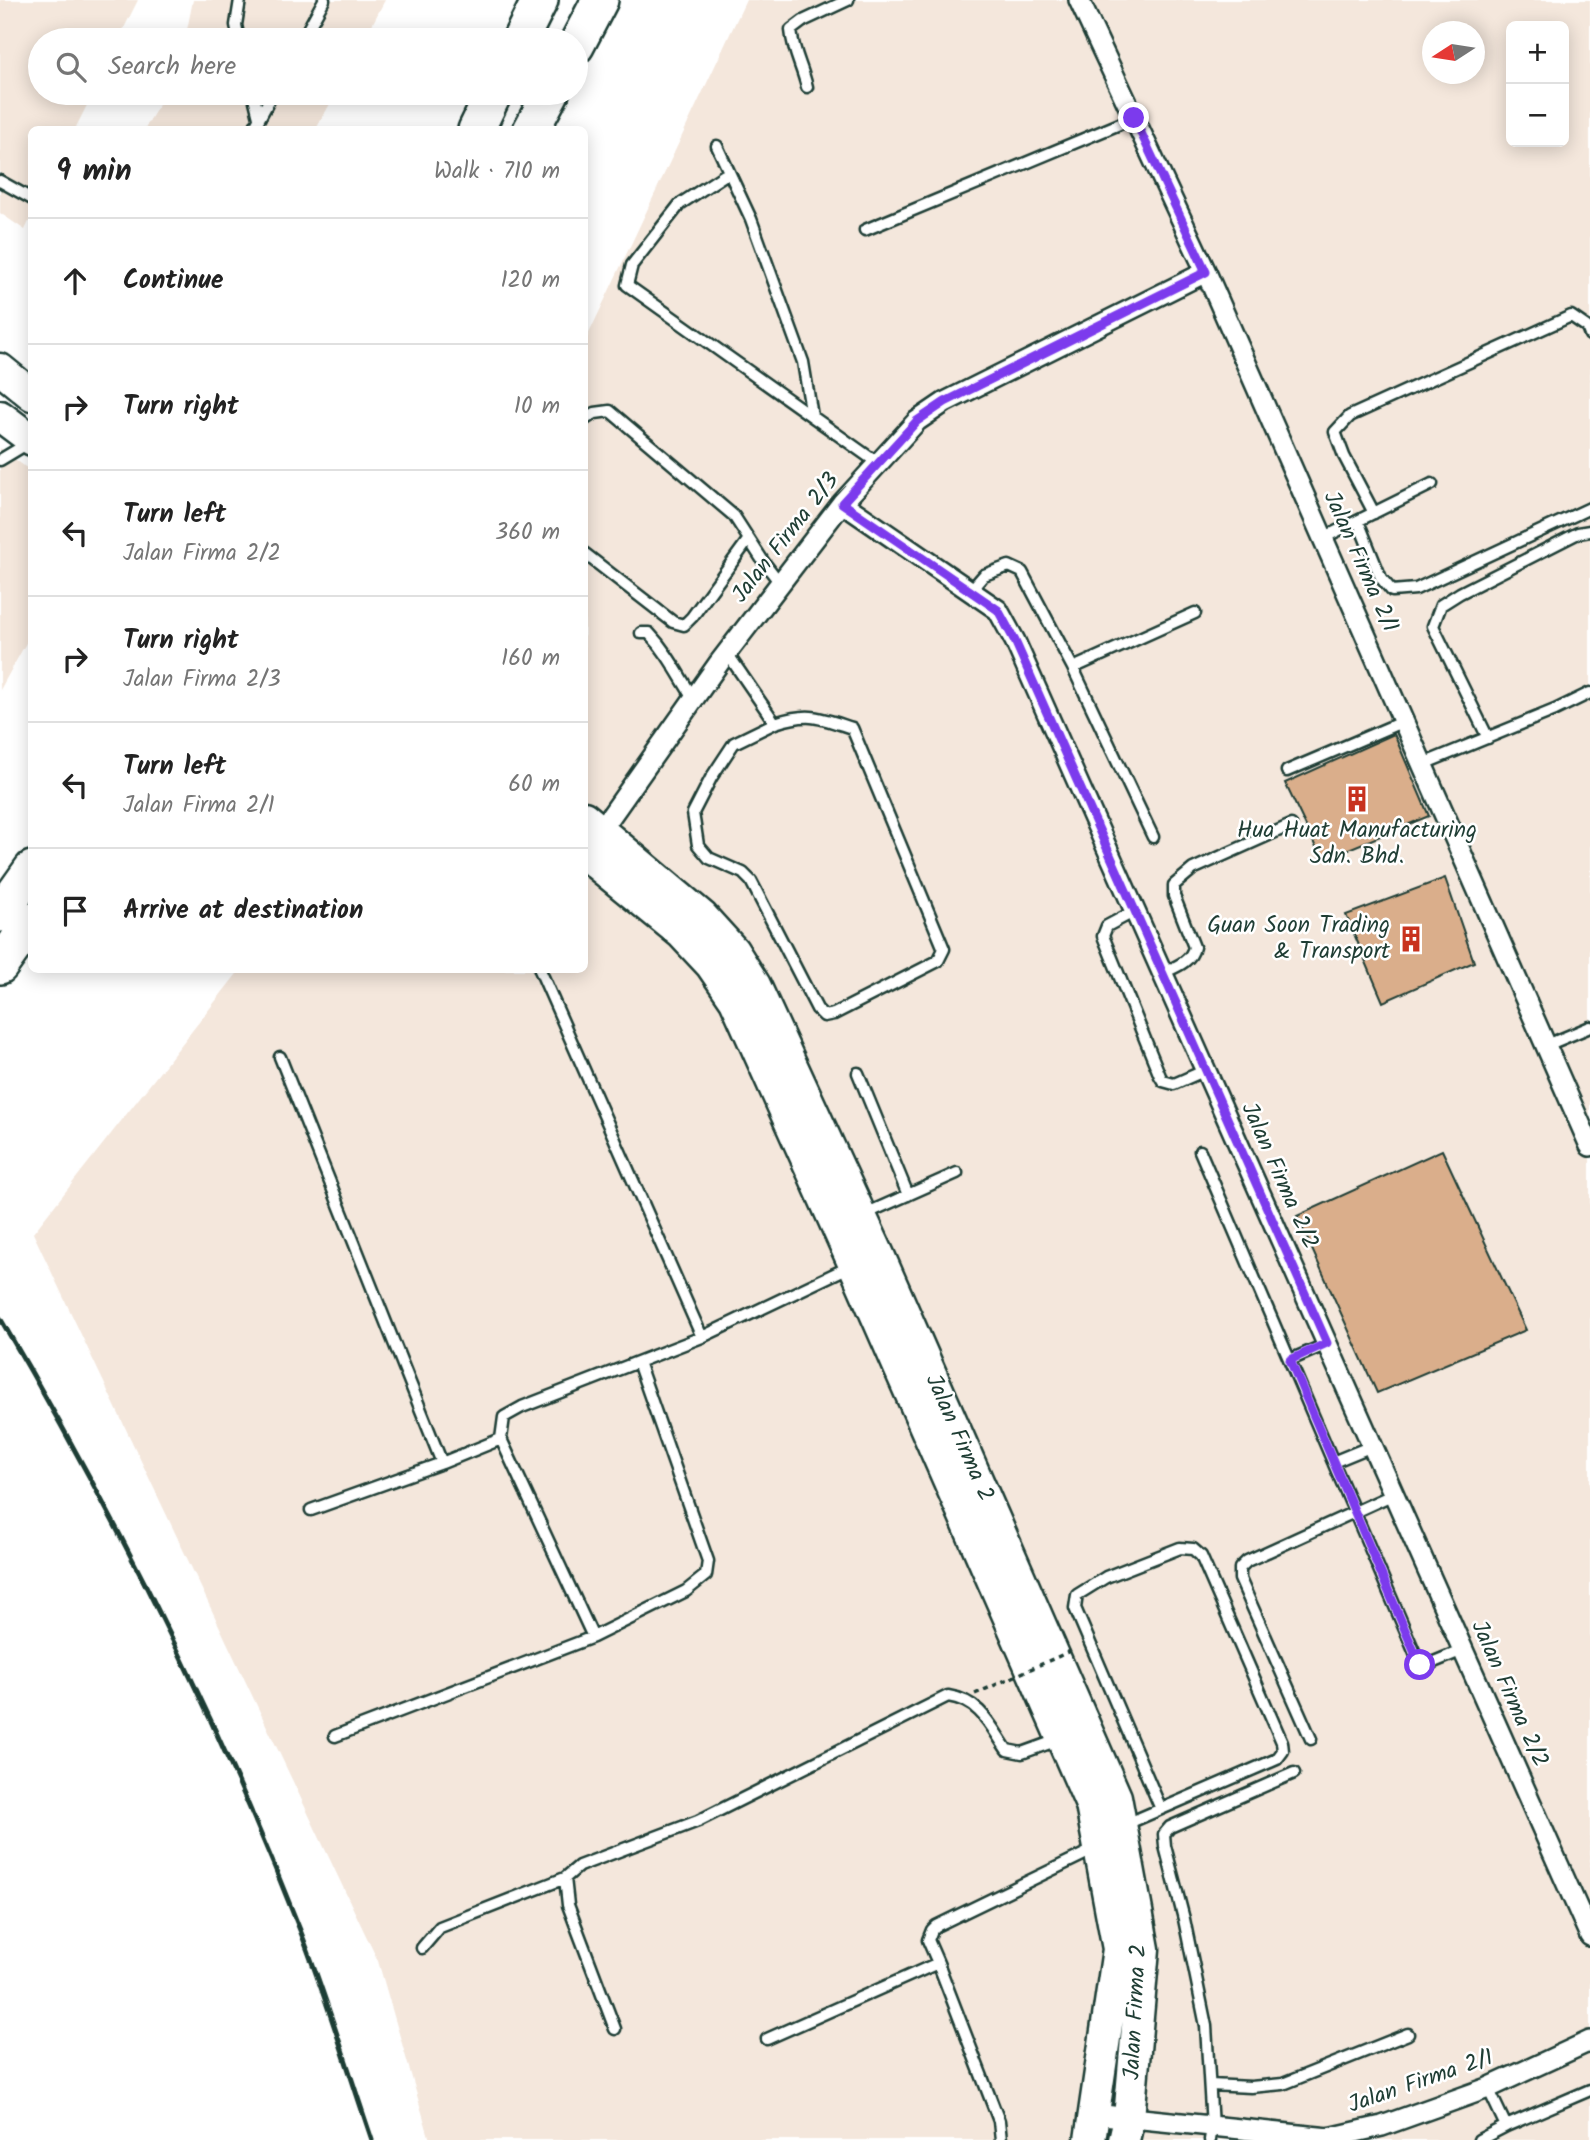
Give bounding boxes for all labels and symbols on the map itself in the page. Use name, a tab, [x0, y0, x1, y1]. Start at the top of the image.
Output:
north arrow	[1422, 21, 1485, 84]
route end	[1118, 102, 1149, 133]
street label: Jalan Firma 2/3	[723, 465, 849, 611]
street label: Jalan Firma 2/1	[1313, 485, 1407, 639]
building icon: Hua Huat Manufacturing Sdn. Bhd.	[1342, 784, 1372, 814]
place label: Hua Huat Manufacturing Sdn. Bhd.	[1237, 813, 1477, 875]
place label: Guan Soon Trading & Transport	[1207, 908, 1391, 970]
building icon: Guan Soon Trading & Transport	[1396, 924, 1426, 954]
street label: Jalan Firma 2/2	[1230, 1097, 1328, 1255]
street label: Jalan Firma 2	[915, 1368, 1003, 1508]
street label: Jalan Firma 2/2	[1460, 1615, 1558, 1773]
route start	[1404, 1649, 1435, 1680]
street label: Jalan Firma 2	[1114, 1943, 1158, 2081]
street label: Jalan Firma 2/1	[1343, 2040, 1499, 2124]

